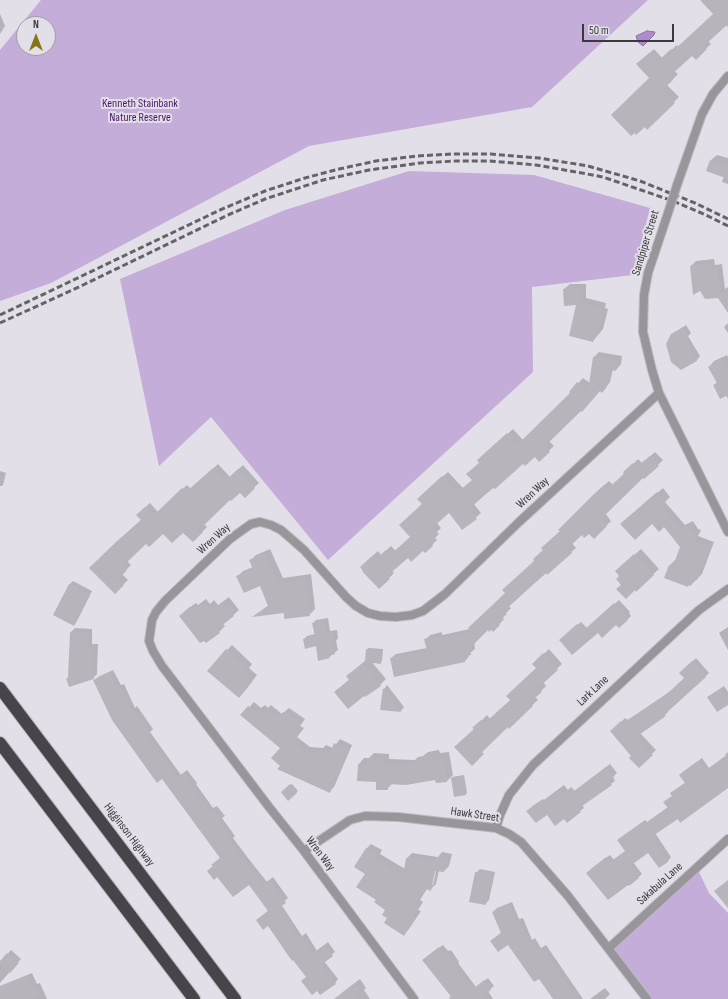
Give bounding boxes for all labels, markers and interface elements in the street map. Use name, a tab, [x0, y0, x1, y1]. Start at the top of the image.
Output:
north arrow	[16, 16, 56, 56]
scale bar	[584, 16, 676, 42]
text: N	[33, 18, 39, 31]
text: 50 m	[589, 23, 609, 38]
park label: Kenneth Stainbank Nature Reserve	[102, 97, 178, 125]
street label: Sandpiper Street	[629, 209, 663, 277]
street label: Wren Way	[514, 474, 552, 512]
street label: Wren Way	[195, 520, 233, 558]
street label: Lark Lane	[574, 673, 612, 709]
street label: Higginson Highway	[101, 800, 157, 870]
street label: Hawk Street	[450, 804, 500, 826]
street label: Wren Way	[302, 834, 338, 874]
street label: Sakabula Lane	[634, 860, 686, 908]

